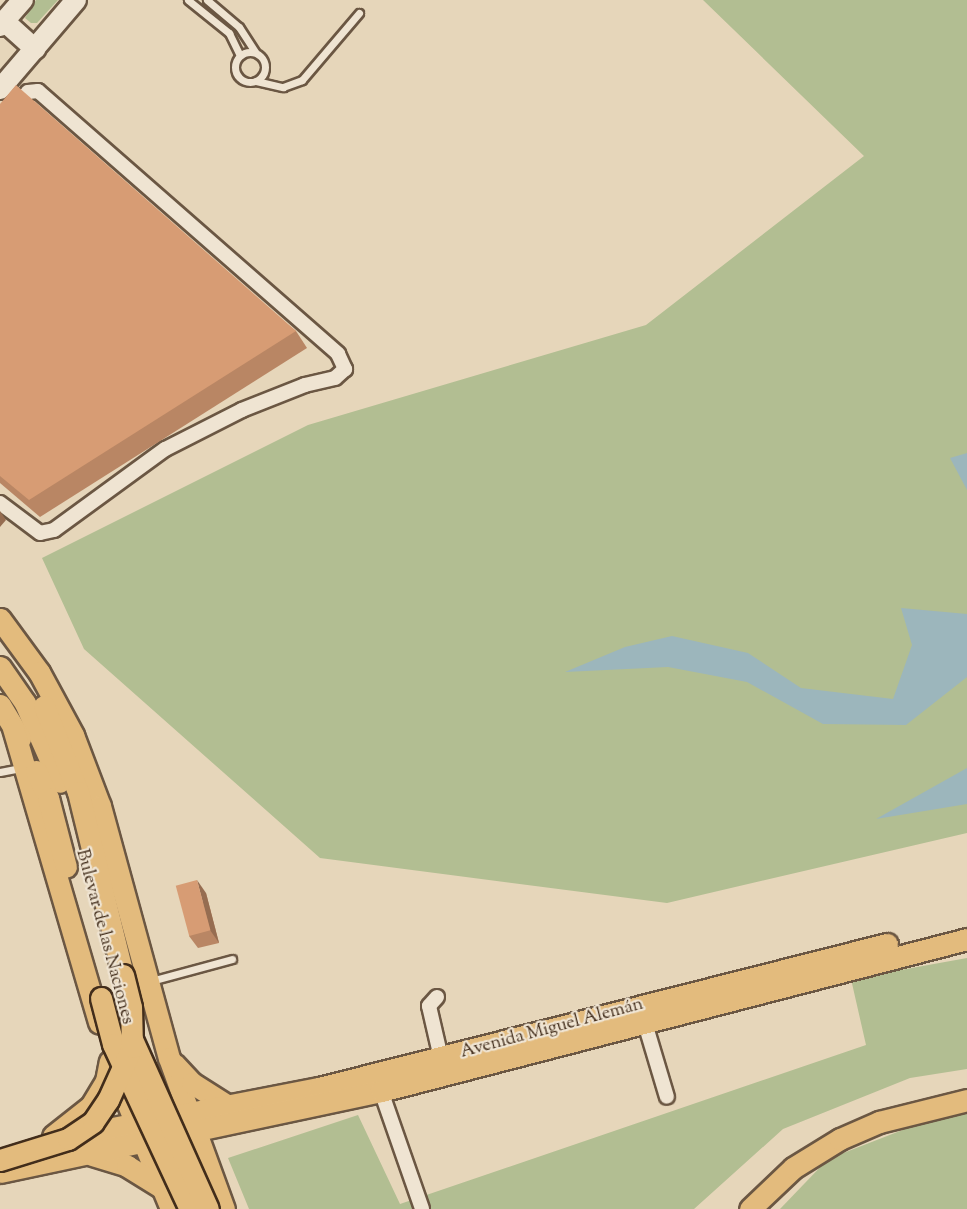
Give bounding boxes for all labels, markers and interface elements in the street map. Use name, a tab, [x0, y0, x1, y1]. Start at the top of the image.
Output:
street label: Bulevar de las Naciones	[70, 847, 138, 1027]
street label: Avenida Miguel Alemán	[458, 994, 646, 1064]

